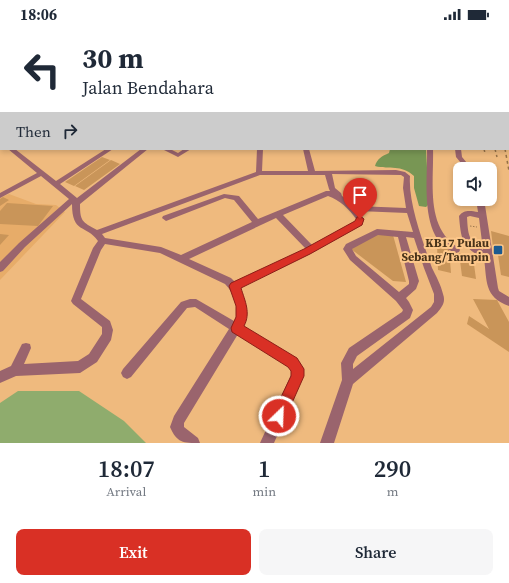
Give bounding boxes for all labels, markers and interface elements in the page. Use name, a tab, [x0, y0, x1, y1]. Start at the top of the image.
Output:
text: 18:06	[20, 4, 57, 25]
text: 30 m	[82, 39, 144, 77]
icon: left	[16, 44, 68, 96]
text: Jalan Bendahara	[82, 75, 214, 100]
icon: right	[59, 120, 81, 142]
text: Then	[16, 121, 51, 142]
map controls	[453, 162, 497, 206]
button: sound	[453, 162, 497, 206]
pin	[343, 178, 377, 219]
icon: arrive	[349, 184, 371, 206]
place label: KB17 Pulau Sebang/Tampin	[402, 235, 490, 265]
marker: KB17 Pulau Sebang/Tampin	[492, 244, 504, 256]
position arrow	[258, 395, 300, 437]
text: 18:07	[98, 452, 155, 485]
text: 1	[258, 452, 271, 485]
text: 290	[374, 452, 411, 485]
text: Arrival	[106, 483, 146, 500]
text: min	[253, 483, 276, 500]
text: m	[387, 483, 398, 500]
button: Exit	[16, 529, 251, 575]
button: Share	[259, 529, 493, 575]

